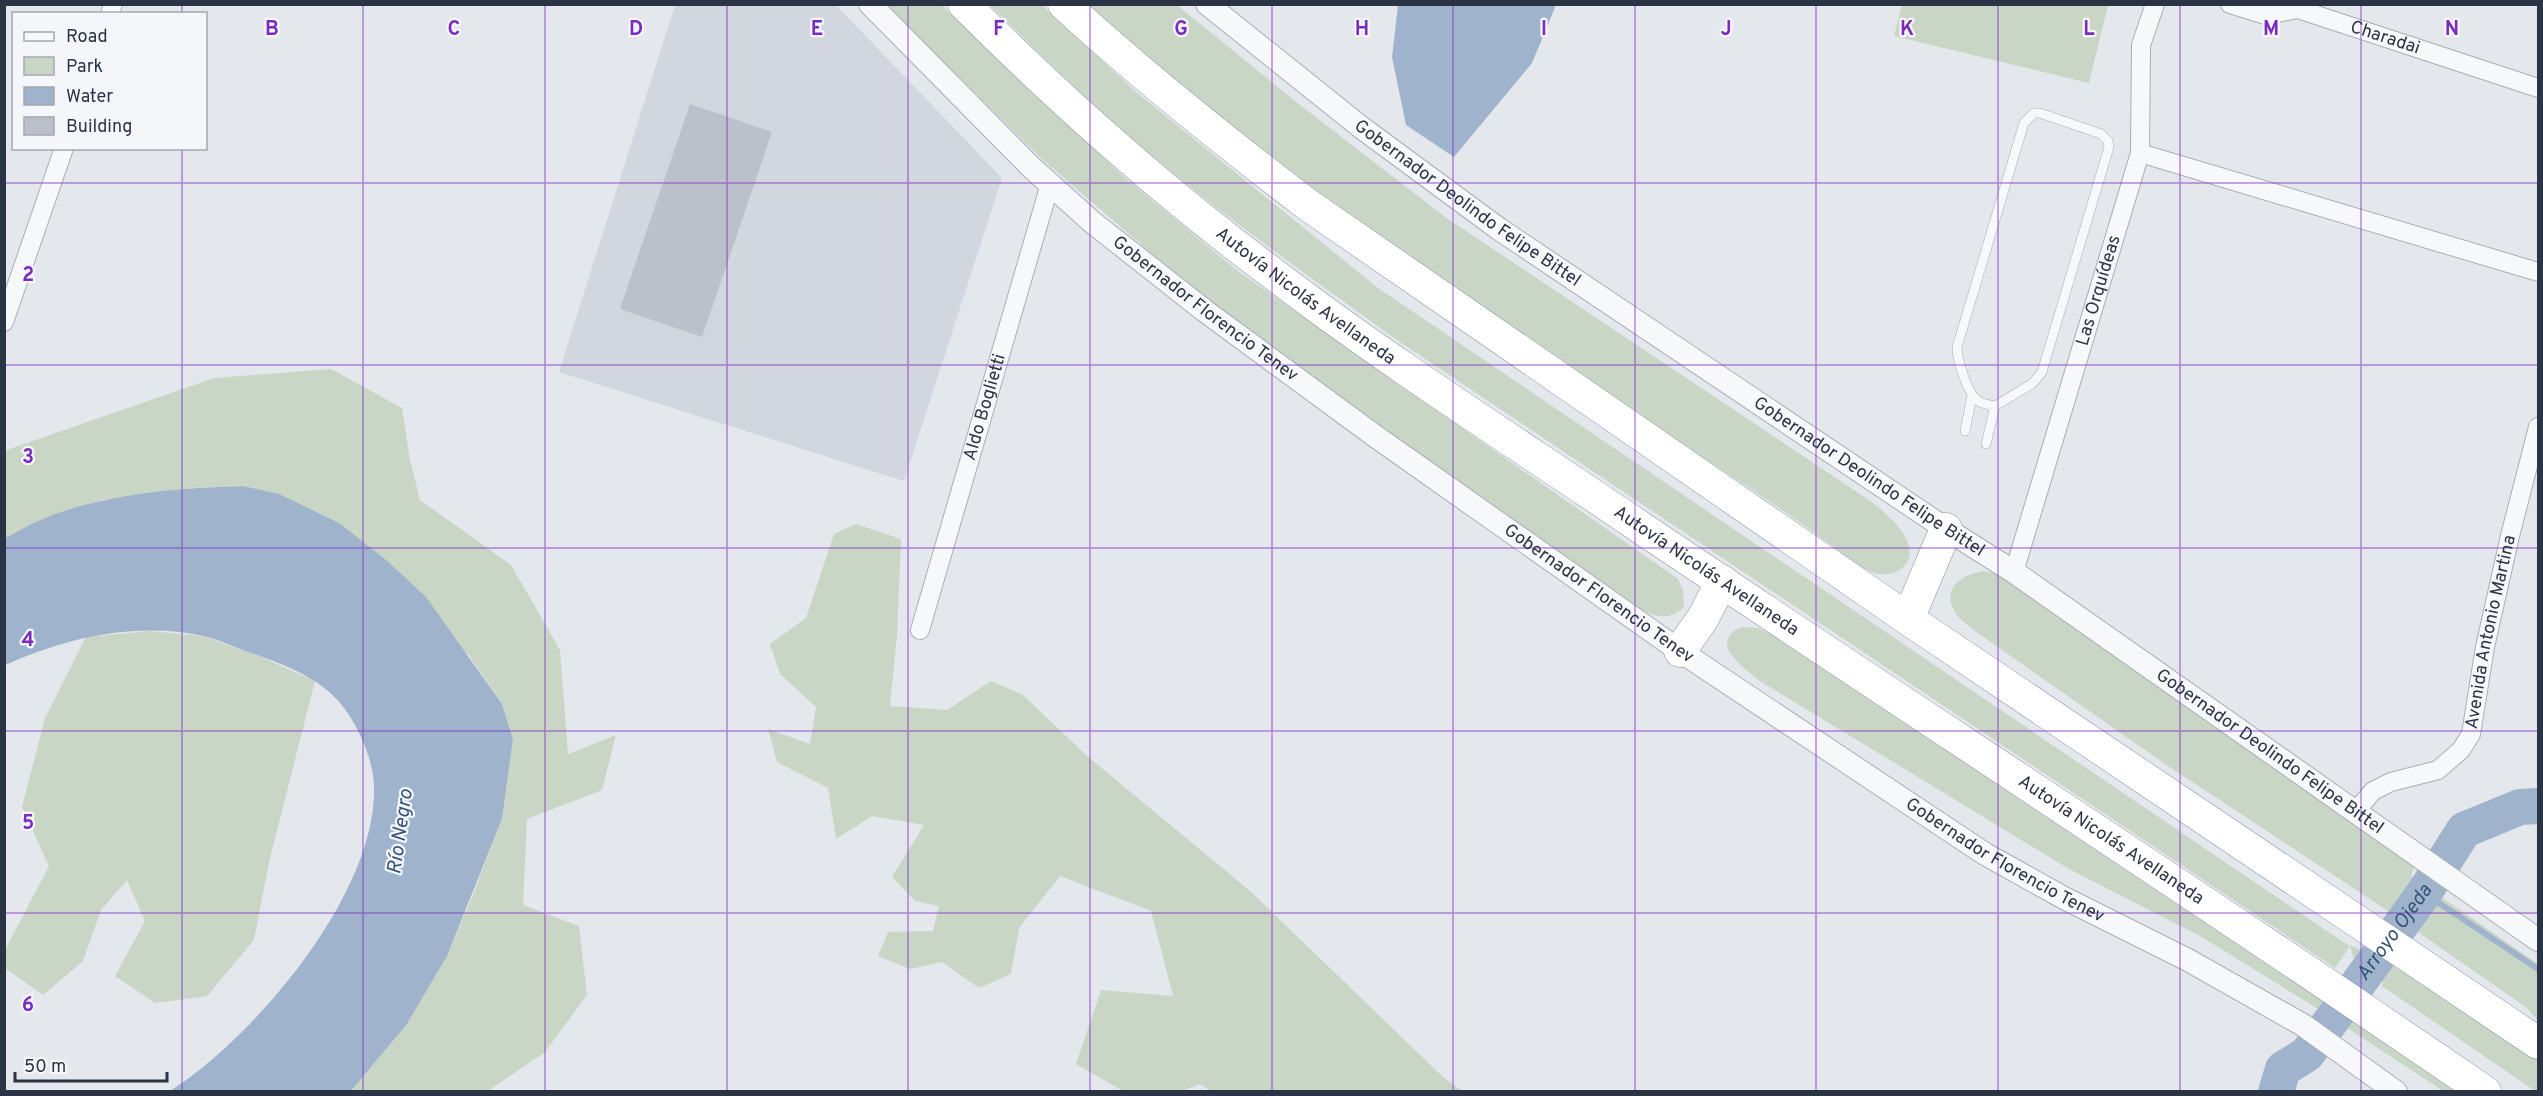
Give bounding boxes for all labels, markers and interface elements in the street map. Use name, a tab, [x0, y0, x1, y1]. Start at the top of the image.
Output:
legend	[12, 12, 207, 150]
street label: Charadai	[2347, 15, 2423, 60]
text: B	[265, 17, 279, 43]
text: C	[448, 17, 460, 43]
text: D	[629, 17, 643, 43]
text: E	[811, 17, 823, 43]
text: F	[993, 17, 1005, 43]
text: G	[1174, 17, 1188, 43]
text: H	[1355, 17, 1369, 43]
text: I	[1541, 17, 1547, 43]
text: J	[1720, 17, 1732, 43]
text: K	[1900, 17, 1914, 43]
text: L	[2083, 17, 2095, 43]
text: M	[2263, 17, 2279, 43]
text: N	[2445, 17, 2459, 43]
text: Road	[66, 26, 108, 49]
text: Park	[66, 56, 103, 79]
text: Water	[66, 86, 113, 109]
street label: Gobernador Deolindo Felipe Bittel	[1349, 115, 1585, 292]
text: Building	[66, 116, 132, 139]
street label: Autovía Nicolás Avellaneda	[1211, 222, 1400, 370]
street label: Gobernador Florencio Tenev	[1108, 231, 1303, 387]
street label: Las Orquídeas	[2071, 232, 2126, 349]
text: 2	[22, 263, 34, 289]
street label: Aldo Boglietti	[958, 351, 1011, 463]
street label: Gobernador Deolindo Felipe Bittel	[1749, 391, 1989, 562]
text: 3	[22, 445, 34, 471]
street label: Autovía Nicolás Avellaneda	[1609, 501, 1803, 641]
street label: Gobernador Florencio Tenev	[1499, 519, 1698, 669]
street label: Avenida Antonio Martina	[2460, 533, 2521, 731]
text: 4	[22, 628, 34, 654]
street label: Gobernador Deolindo Felipe Bittel	[2151, 664, 2388, 840]
street label: Autovía Nicolás Avellaneda	[2014, 770, 2208, 910]
water label: Río Negro	[382, 787, 420, 876]
street label: Gobernador Florencio Tenev	[1901, 793, 2108, 928]
text: 5	[22, 811, 34, 837]
water label: Arroyo Ojeda	[2351, 879, 2439, 987]
text: 6	[22, 993, 34, 1019]
scale bar	[15, 1045, 166, 1083]
text: 50 m	[24, 1056, 66, 1079]

